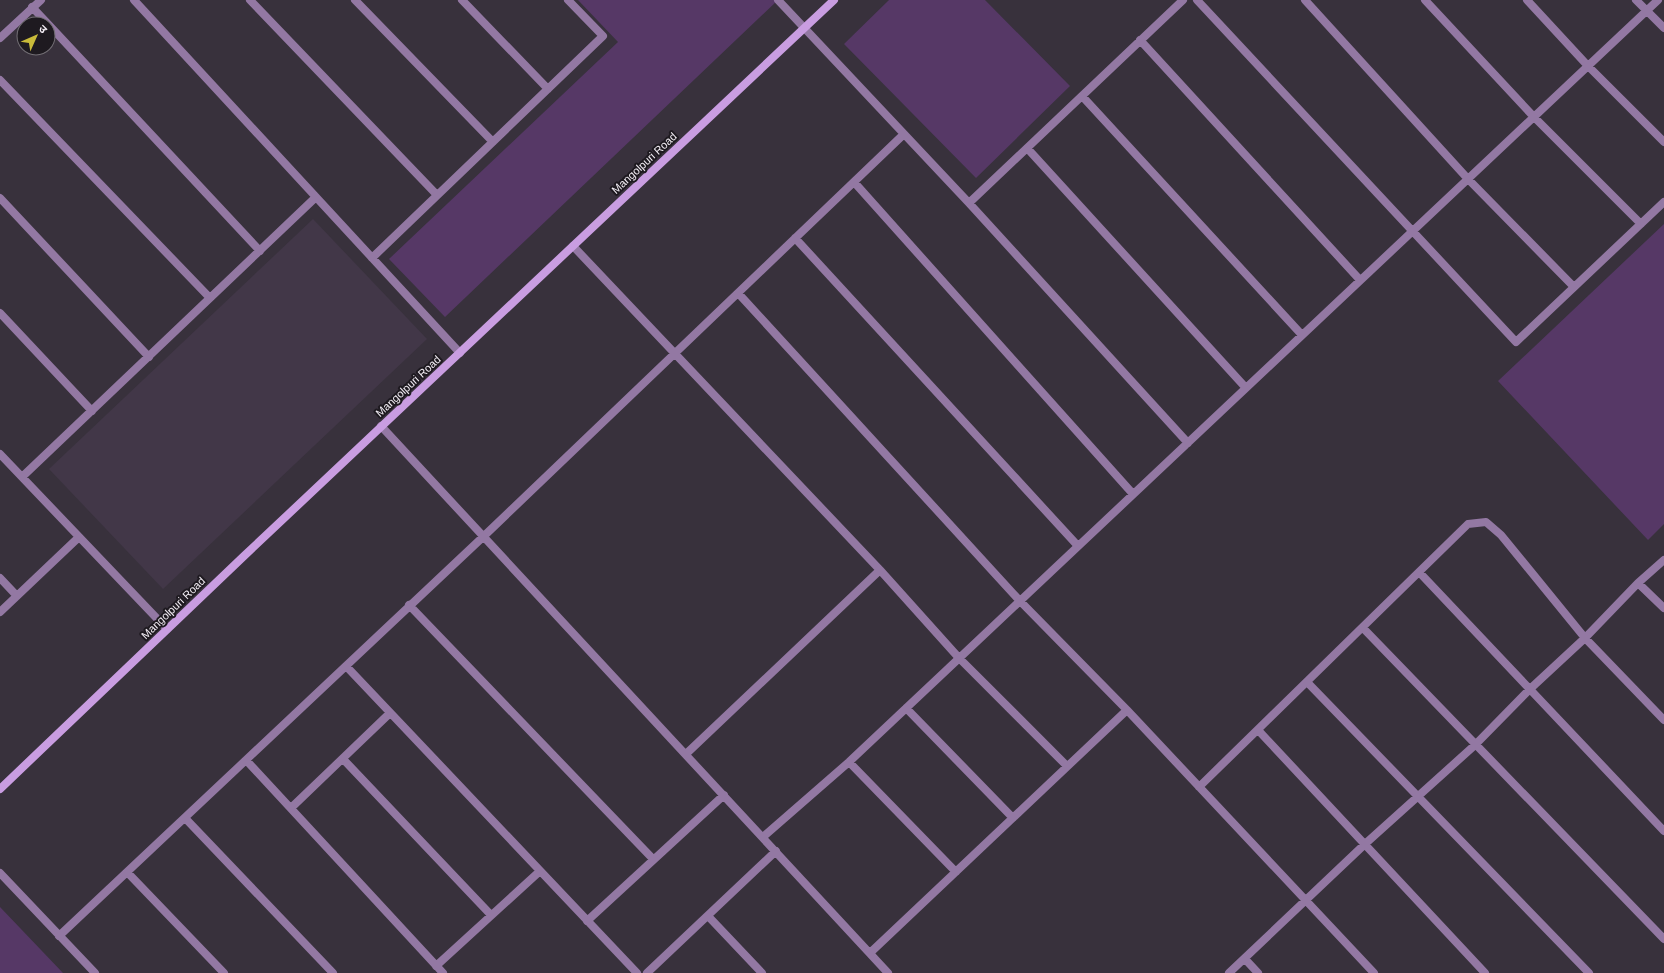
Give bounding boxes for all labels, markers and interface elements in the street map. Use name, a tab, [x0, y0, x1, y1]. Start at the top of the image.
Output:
north arrow	[16, 16, 56, 56]
text: उ	[37, 22, 50, 36]
street label: Mangolpuri Road	[609, 130, 679, 196]
street label: Mangolpuri Road	[373, 353, 443, 419]
street label: Mangolpuri Road	[139, 575, 207, 641]

